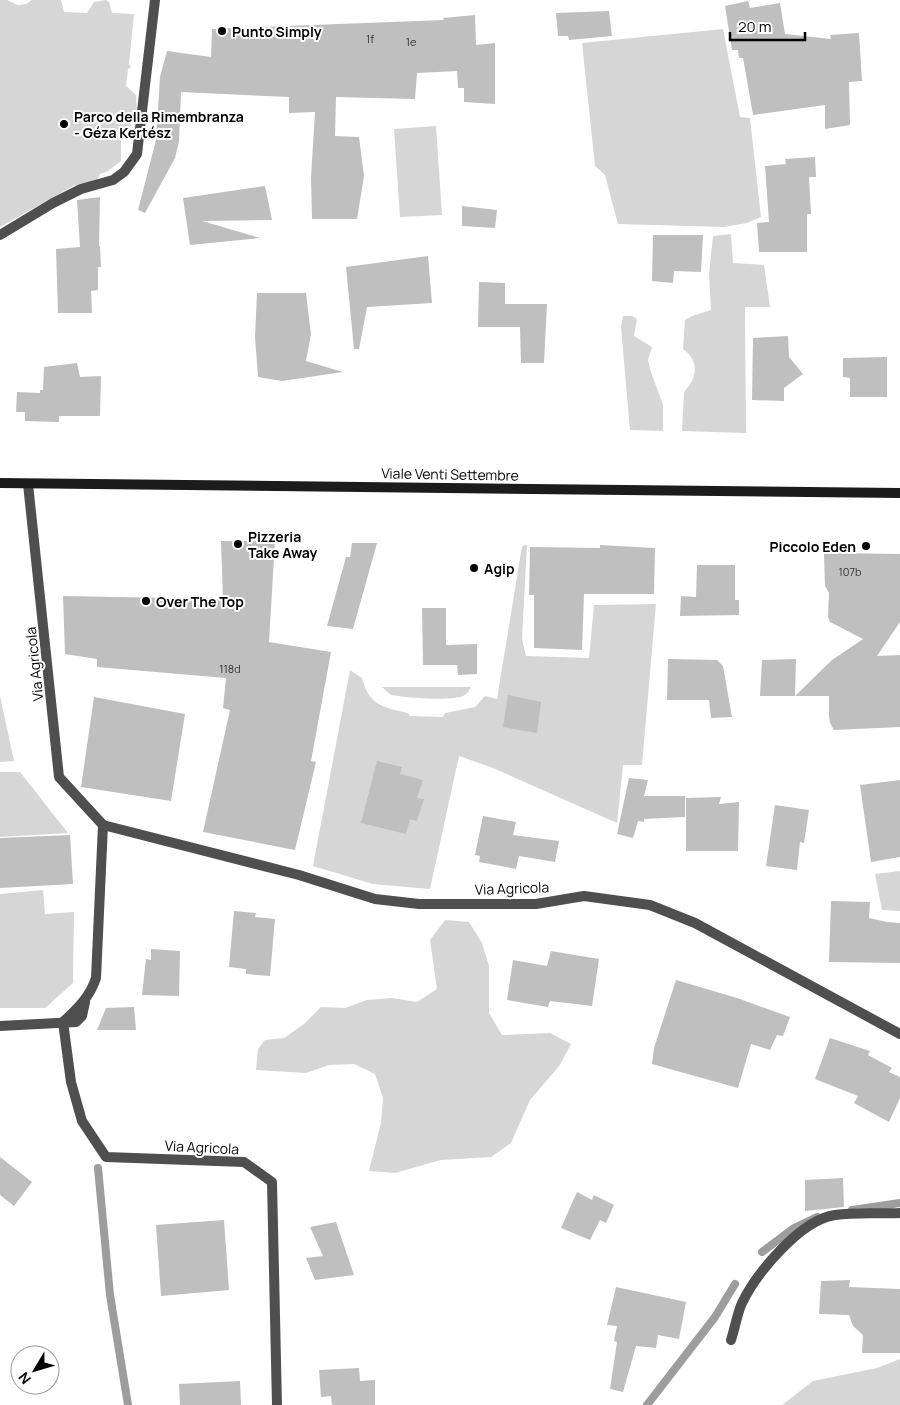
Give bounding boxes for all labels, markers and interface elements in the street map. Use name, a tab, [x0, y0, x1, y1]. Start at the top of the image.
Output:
scale bar	[730, 10, 805, 42]
text: 20 m	[738, 16, 771, 37]
place label: Punto Simply	[232, 22, 322, 41]
marker: Punto Simply	[216, 25, 228, 37]
house number: 1f	[366, 31, 374, 46]
house number: 1e	[406, 34, 417, 49]
place label: Parco della Rimembranza - Géza Kertész	[74, 107, 244, 142]
marker: Parco della Rimembranza - Géza Kertész	[58, 118, 70, 130]
street label: Viale Venti Settembre	[381, 463, 519, 485]
place label: Pizzeria Take Away	[248, 527, 317, 562]
place label: Piccolo Eden	[770, 537, 856, 556]
marker: Pizzeria Take Away	[232, 538, 244, 550]
marker: Piccolo Eden	[860, 540, 872, 552]
place label: Agip	[484, 559, 515, 578]
marker: Agip	[468, 562, 480, 574]
house number: 107b	[838, 564, 862, 579]
place label: Over The Top	[156, 592, 244, 611]
marker: Over The Top	[140, 595, 152, 607]
street label: Via Agricola	[21, 626, 47, 702]
house number: 118d	[219, 661, 241, 676]
street label: Via Agricola	[475, 877, 549, 899]
street label: Via Agricola	[164, 1136, 240, 1158]
north arrow	[10, 1345, 60, 1395]
text: N	[14, 1368, 35, 1388]

